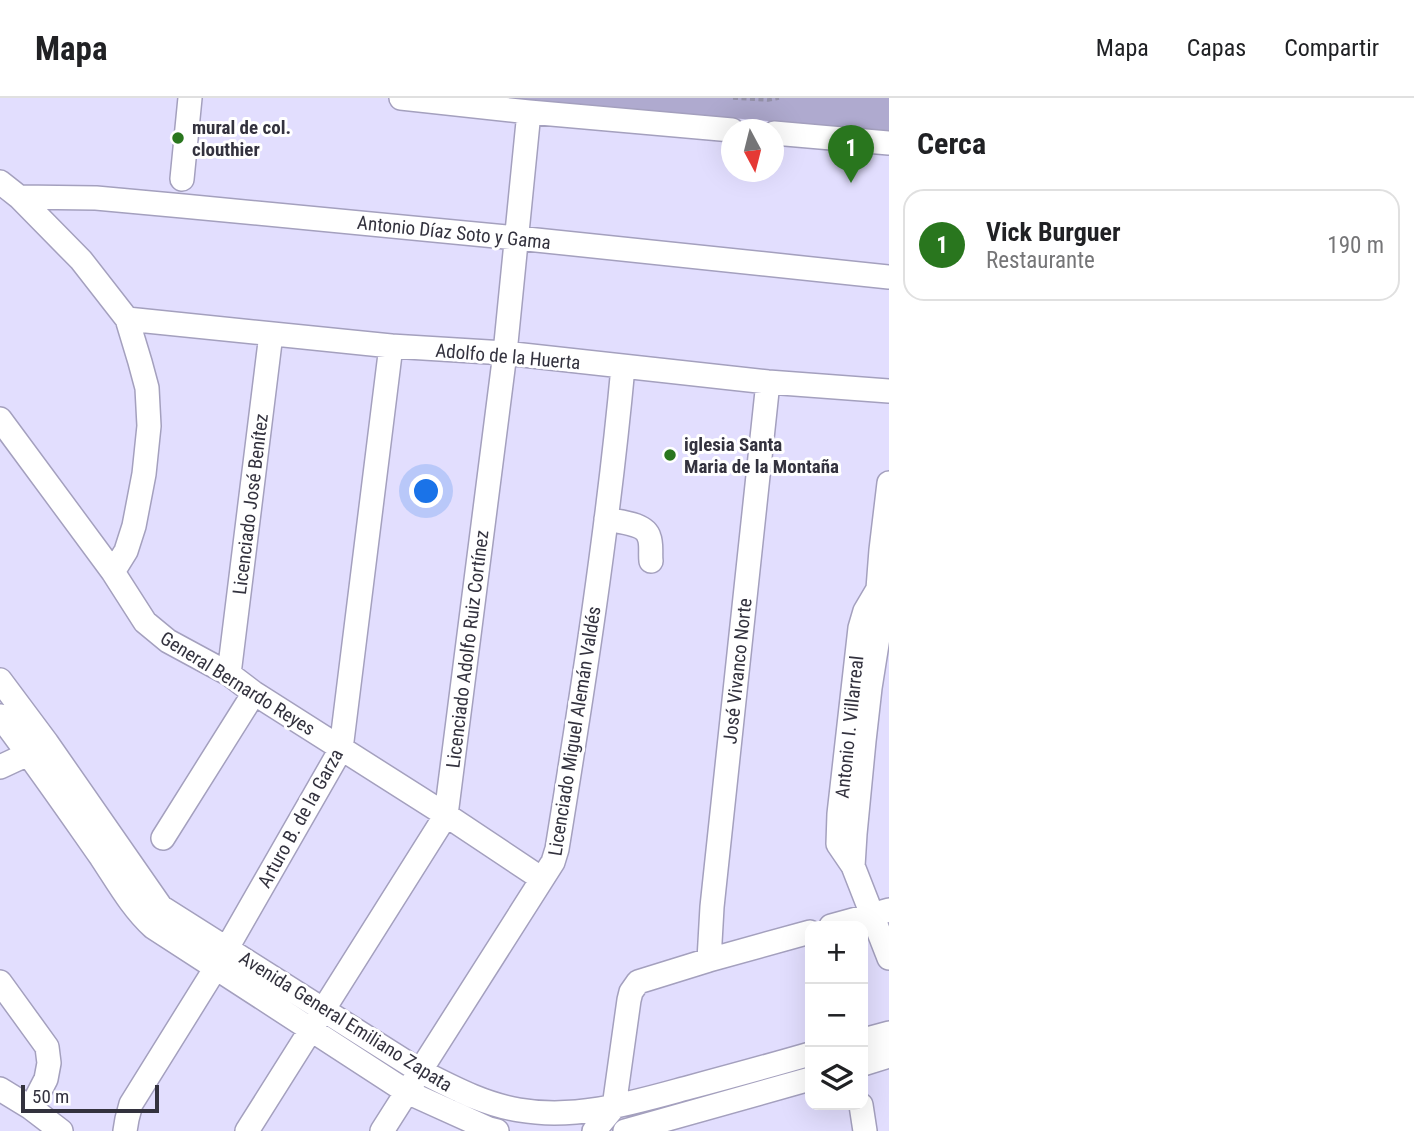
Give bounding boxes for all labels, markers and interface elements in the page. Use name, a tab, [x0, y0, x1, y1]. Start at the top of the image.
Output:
text: Mapa	[35, 29, 107, 68]
text: Mapa	[1096, 34, 1149, 62]
text: Capas	[1187, 34, 1246, 62]
text: Compartir	[1284, 34, 1379, 62]
place label: mural de col. clouthier	[192, 116, 291, 161]
north arrow	[721, 119, 784, 182]
pin: 1	[828, 125, 874, 183]
text: Cerca	[917, 126, 986, 161]
marker: mural de col. clouthier	[170, 130, 186, 146]
street label: Antonio Díaz Soto y Gama	[356, 211, 552, 254]
text: Vick Burguer	[986, 217, 1121, 247]
text: 1	[936, 232, 948, 259]
text: 190 m	[1327, 232, 1384, 259]
text: Restaurante	[986, 247, 1095, 274]
street label: Adolfo de la Huerta	[434, 339, 581, 374]
street label: Licenciado José Benítez	[228, 412, 273, 596]
place label: iglesia Santa Maria de la Montaña	[684, 433, 839, 478]
marker: iglesia Santa Maria de la Montaña	[662, 447, 678, 463]
your location	[409, 474, 443, 508]
street label: Licenciado Adolfo Ruiz Cortínez	[441, 529, 494, 769]
street label: José Vivanco Norte	[718, 597, 757, 745]
street label: Licenciado Miguel Alemán Valdés	[543, 605, 606, 858]
street label: General Bernardo Reyes	[156, 627, 319, 740]
street label: Antonio I. Villarreal	[831, 655, 868, 800]
street label: Arturo B. de la Garza	[253, 745, 348, 892]
map controls	[805, 921, 868, 1110]
button: +	[805, 921, 868, 984]
street label: Avenida General Emiliano Zapata	[235, 946, 456, 1097]
button: −	[805, 984, 868, 1047]
button: layers	[805, 1047, 868, 1110]
scale bar	[21, 1082, 159, 1114]
text: 50 m	[32, 1085, 69, 1108]

